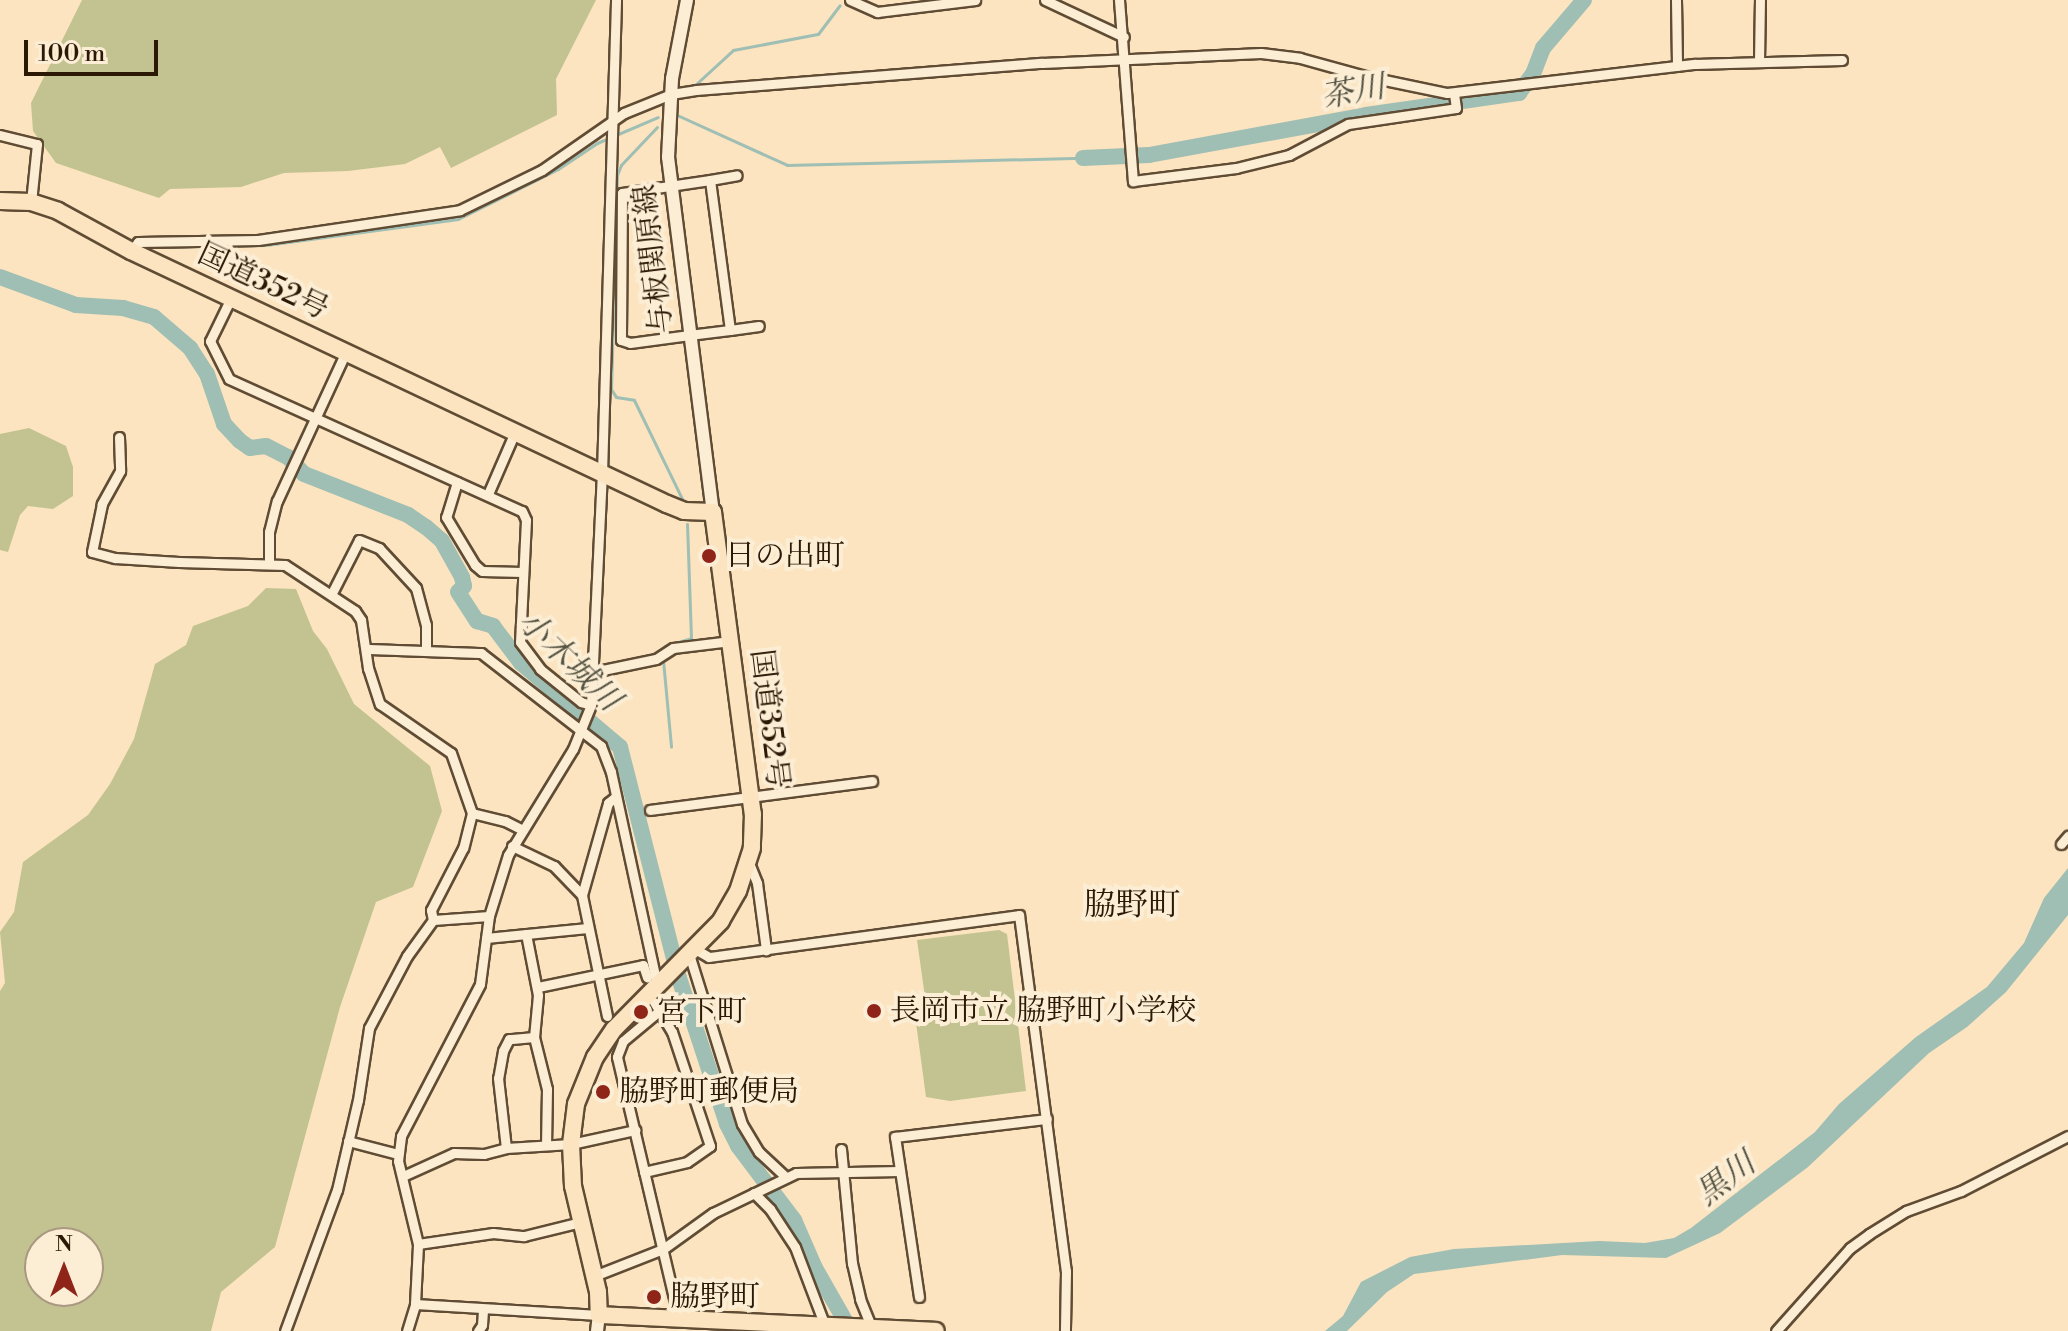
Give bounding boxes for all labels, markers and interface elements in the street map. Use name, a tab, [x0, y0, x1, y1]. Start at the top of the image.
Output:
scale bar	[28, 24, 162, 74]
text: 100 m	[38, 39, 105, 69]
water label: 茶川	[1318, 68, 1388, 116]
street label: 与板関原線	[627, 182, 681, 336]
street label: 国道352号	[192, 236, 334, 328]
place label: 日の出町	[725, 538, 845, 574]
marker: 日の出町	[700, 547, 718, 565]
water label: 小木城川	[510, 603, 628, 719]
street label: 国道352号	[743, 647, 795, 791]
district label: 脇野町	[1084, 886, 1180, 924]
place label: 長岡市立 脇野町小学校	[890, 993, 1196, 1029]
place label: 宮下町	[657, 994, 747, 1030]
marker: 長岡市立 脇野町小学校	[865, 1002, 883, 1020]
marker: 宮下町	[632, 1003, 650, 1021]
place label: 脇野町郵便局	[619, 1074, 799, 1110]
marker: 脇野町郵便局	[594, 1083, 612, 1101]
water label: 黒川	[1689, 1144, 1763, 1214]
north arrow	[24, 1227, 104, 1307]
text: N	[55, 1231, 73, 1258]
place label: 脇野町	[670, 1279, 760, 1315]
marker: 脇野町	[645, 1288, 663, 1306]

